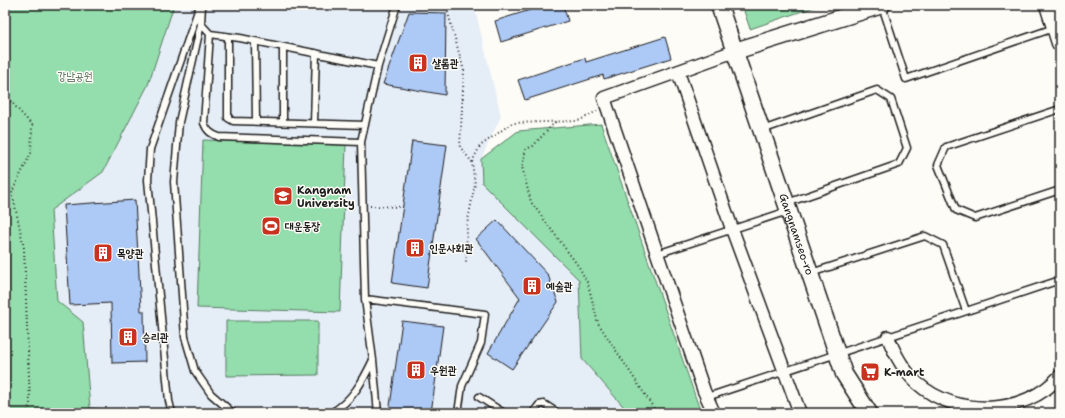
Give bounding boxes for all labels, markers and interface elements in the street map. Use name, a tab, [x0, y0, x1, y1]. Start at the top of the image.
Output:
building icon: 샬롬관	[407, 52, 429, 74]
place label: 샬롬관	[432, 56, 459, 71]
park label: 강남공원	[57, 69, 93, 84]
place label: Kangnam University	[297, 183, 355, 211]
school or university icon: Kangnam University	[272, 185, 294, 207]
street label: Gangnamseo-ro	[776, 191, 818, 277]
sports icon: 대운동장	[260, 215, 282, 237]
place label: 대운동장	[285, 219, 321, 234]
building icon: 인문사회관	[404, 237, 426, 259]
place label: 인문사회관	[429, 241, 473, 256]
building icon: 목양관	[92, 242, 114, 264]
place label: 목양관	[117, 246, 144, 261]
building icon: 예술관	[521, 275, 543, 297]
place label: 예술관	[546, 279, 573, 294]
building icon: 승리관	[117, 326, 139, 348]
place label: 승리관	[142, 330, 169, 345]
building icon: 우원관	[405, 359, 427, 381]
supermarket icon: K-mart	[859, 361, 881, 383]
place label: 우원관	[430, 363, 457, 378]
place label: K-mart	[884, 365, 925, 380]

